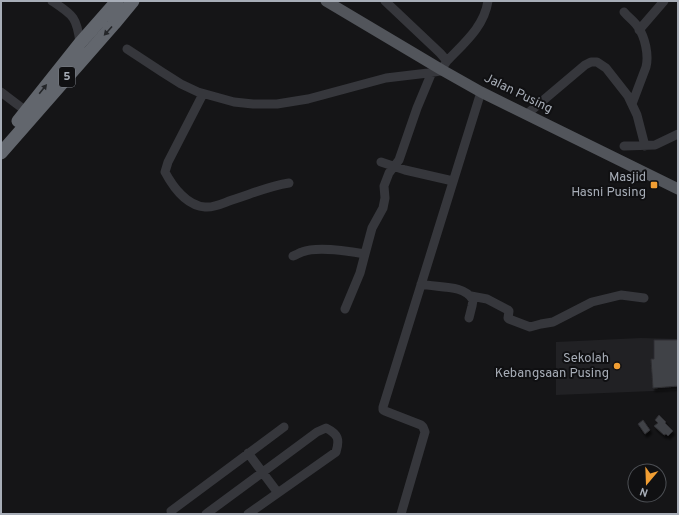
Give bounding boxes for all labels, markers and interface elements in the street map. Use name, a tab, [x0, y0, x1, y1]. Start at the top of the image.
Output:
one-way arrow	[104, 26, 113, 36]
road number: 5	[59, 67, 75, 87]
street label: Jalan Pusing	[481, 71, 555, 117]
one-way arrow	[39, 84, 48, 95]
place label: Masjid Hasni Pusing	[571, 170, 646, 201]
marker: Masjid Hasni Pusing	[649, 180, 659, 190]
place label: Sekolah Kebangsaan Pusing	[495, 351, 609, 382]
marker: Sekolah Kebangsaan Pusing	[612, 361, 622, 371]
north arrow	[627, 463, 667, 503]
text: N	[638, 484, 650, 499]

